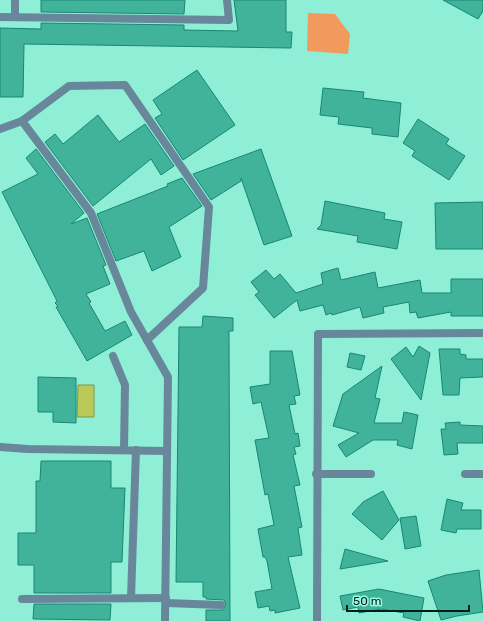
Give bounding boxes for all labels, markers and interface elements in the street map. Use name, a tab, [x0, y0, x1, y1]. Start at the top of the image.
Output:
scale bar	[347, 587, 469, 613]
text: 50 m	[353, 594, 381, 608]

